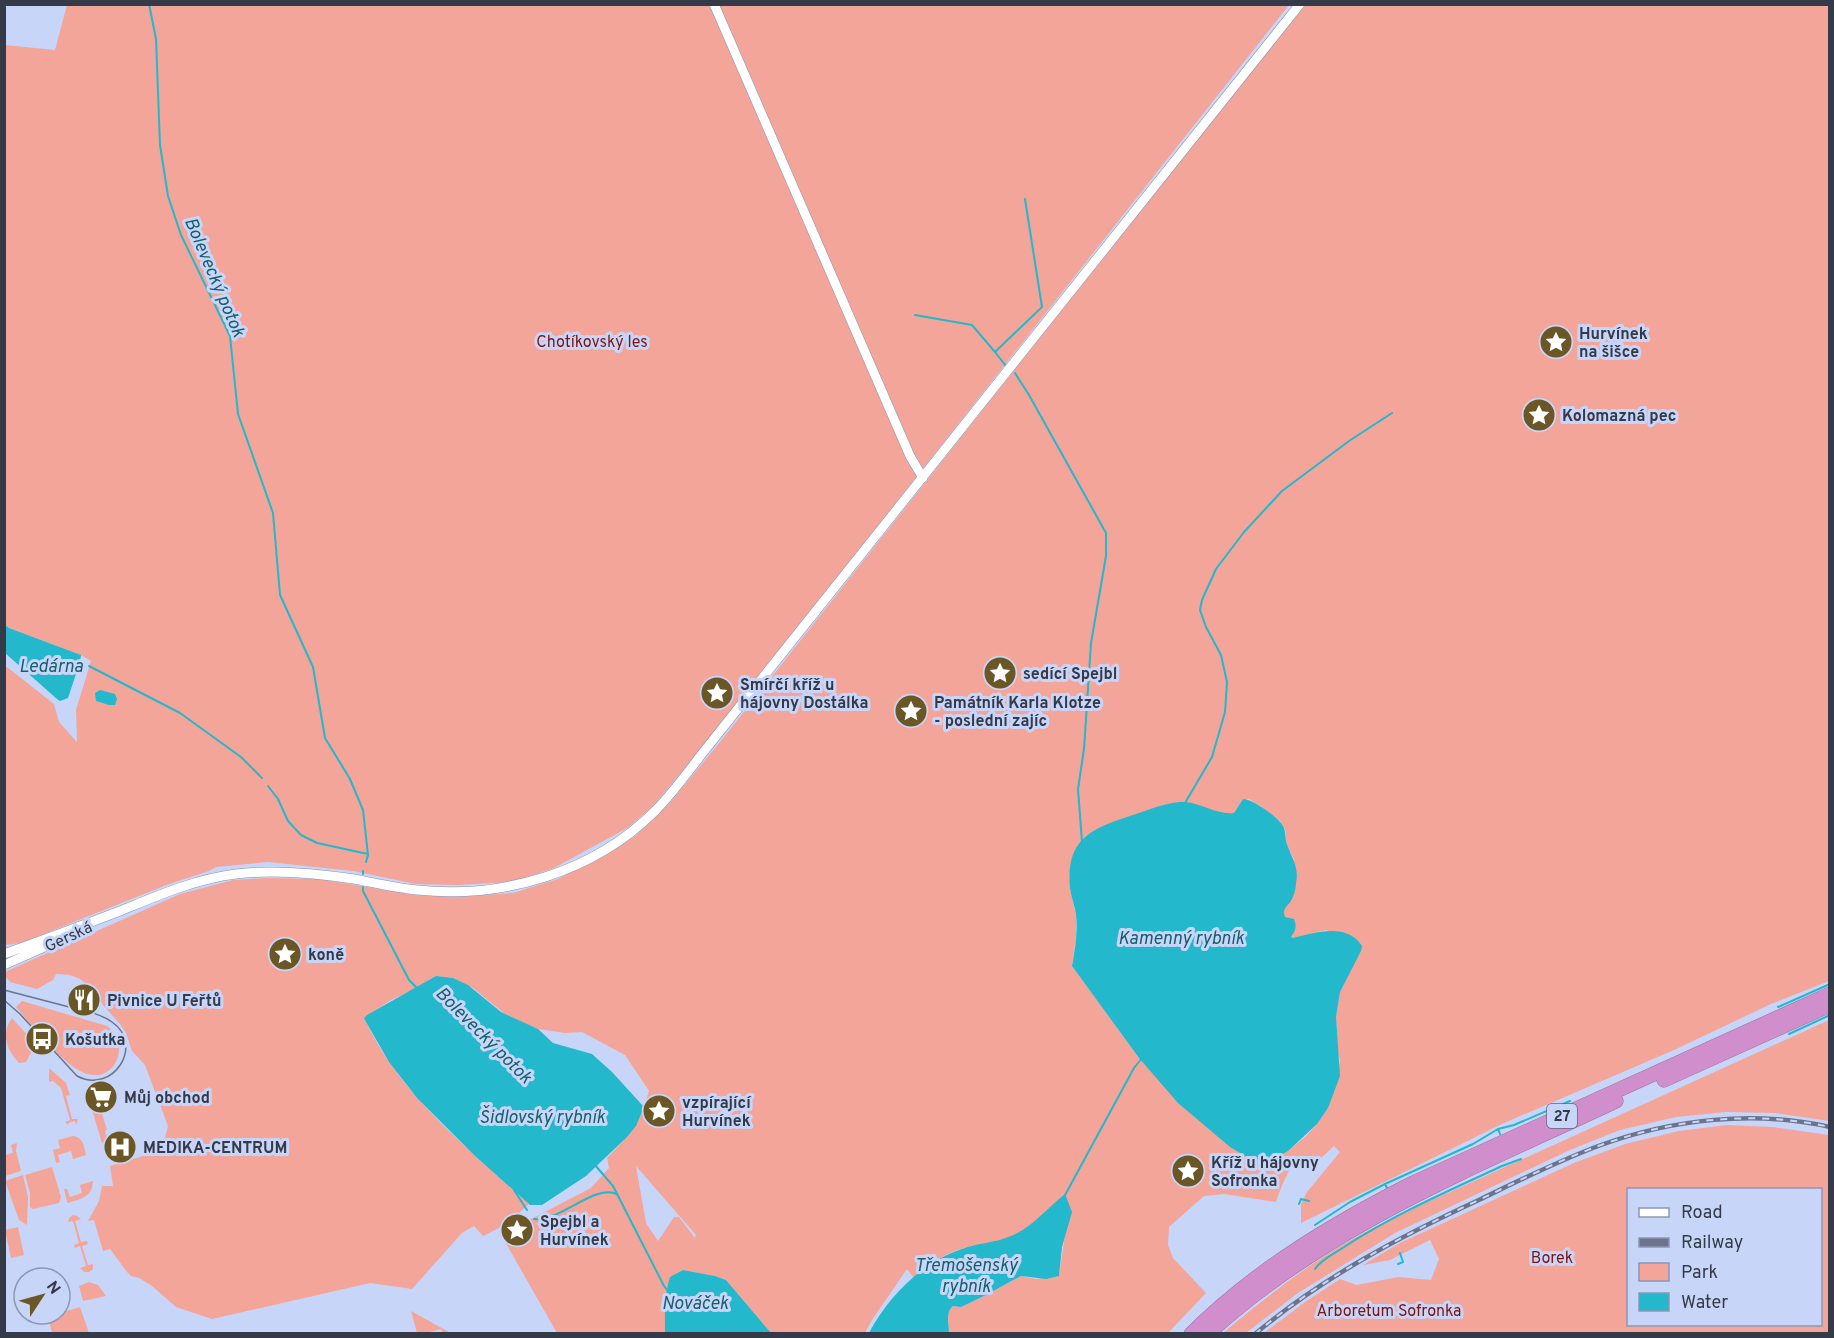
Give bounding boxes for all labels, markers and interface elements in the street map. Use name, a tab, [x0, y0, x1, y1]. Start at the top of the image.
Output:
water label: Bolevecký potok	[178, 214, 250, 342]
place icon: Hurvínek na šišce	[1538, 324, 1574, 360]
place label: Hurvínek na šišce	[1579, 325, 1648, 363]
park label: Chotíkovský les	[536, 333, 648, 353]
place icon: Kolomazná pec	[1521, 397, 1557, 433]
place label: Kolomazná pec	[1562, 407, 1677, 427]
place icon: sedící Spejbl	[982, 655, 1018, 691]
water label: Ledárna	[19, 656, 84, 679]
place label: sedící Spejbl	[1023, 665, 1117, 685]
place icon: Smírčí kříž u hájovny Dostálka	[699, 675, 735, 711]
place label: Smírčí kříž u hájovny Dostálka	[740, 676, 868, 714]
place icon: Památník Karla Klotze - poslední zajíc	[893, 693, 929, 729]
place label: Památník Karla Klotze - poslední zajíc	[934, 694, 1101, 732]
street label: Gerská	[42, 918, 96, 957]
water label: Kamenný rybník	[1118, 928, 1245, 951]
place icon: koně	[267, 936, 303, 972]
place label: koně	[308, 946, 344, 966]
restaurant icon: Pivnice U Feřtů	[66, 982, 102, 1018]
water label: Bolevecký potok	[430, 983, 537, 1090]
place label: Pivnice U Feřtů	[107, 991, 221, 1012]
bus stop icon: Košutka	[24, 1021, 60, 1057]
place label: Košutka	[65, 1031, 126, 1051]
supermarket icon: Můj obchod	[83, 1079, 119, 1115]
place label: Můj obchod	[124, 1088, 210, 1109]
place icon: vzpírající Hurvínek	[641, 1093, 677, 1129]
place label: vzpírající Hurvínek	[682, 1094, 752, 1132]
road number: 27	[1547, 1104, 1577, 1128]
water label: Šidlovský rybník	[479, 1105, 606, 1130]
hospital icon: MEDIKA-CENTRUM	[102, 1129, 138, 1165]
place label: MEDIKA-CENTRUM	[143, 1139, 287, 1159]
place icon: Kříž u hájovny Sofronka	[1170, 1153, 1206, 1189]
place label: Kříž u hájovny Sofronka	[1211, 1154, 1319, 1192]
legend	[1627, 1188, 1822, 1326]
text: Road	[1681, 1202, 1723, 1225]
place icon: Spejbl a Hurvínek	[499, 1212, 535, 1248]
place label: Spejbl a Hurvínek	[540, 1213, 609, 1251]
text: Railway	[1681, 1232, 1743, 1255]
park label: Borek	[1531, 1249, 1573, 1269]
water label: Třemošenský rybník	[915, 1255, 1019, 1299]
text: Park	[1681, 1262, 1718, 1285]
north arrow	[12, 1266, 72, 1326]
text: N	[41, 1278, 64, 1299]
text: Water	[1681, 1292, 1728, 1315]
water label: Nováček	[662, 1293, 729, 1316]
park label: Arboretum Sofronka	[1316, 1302, 1462, 1322]

